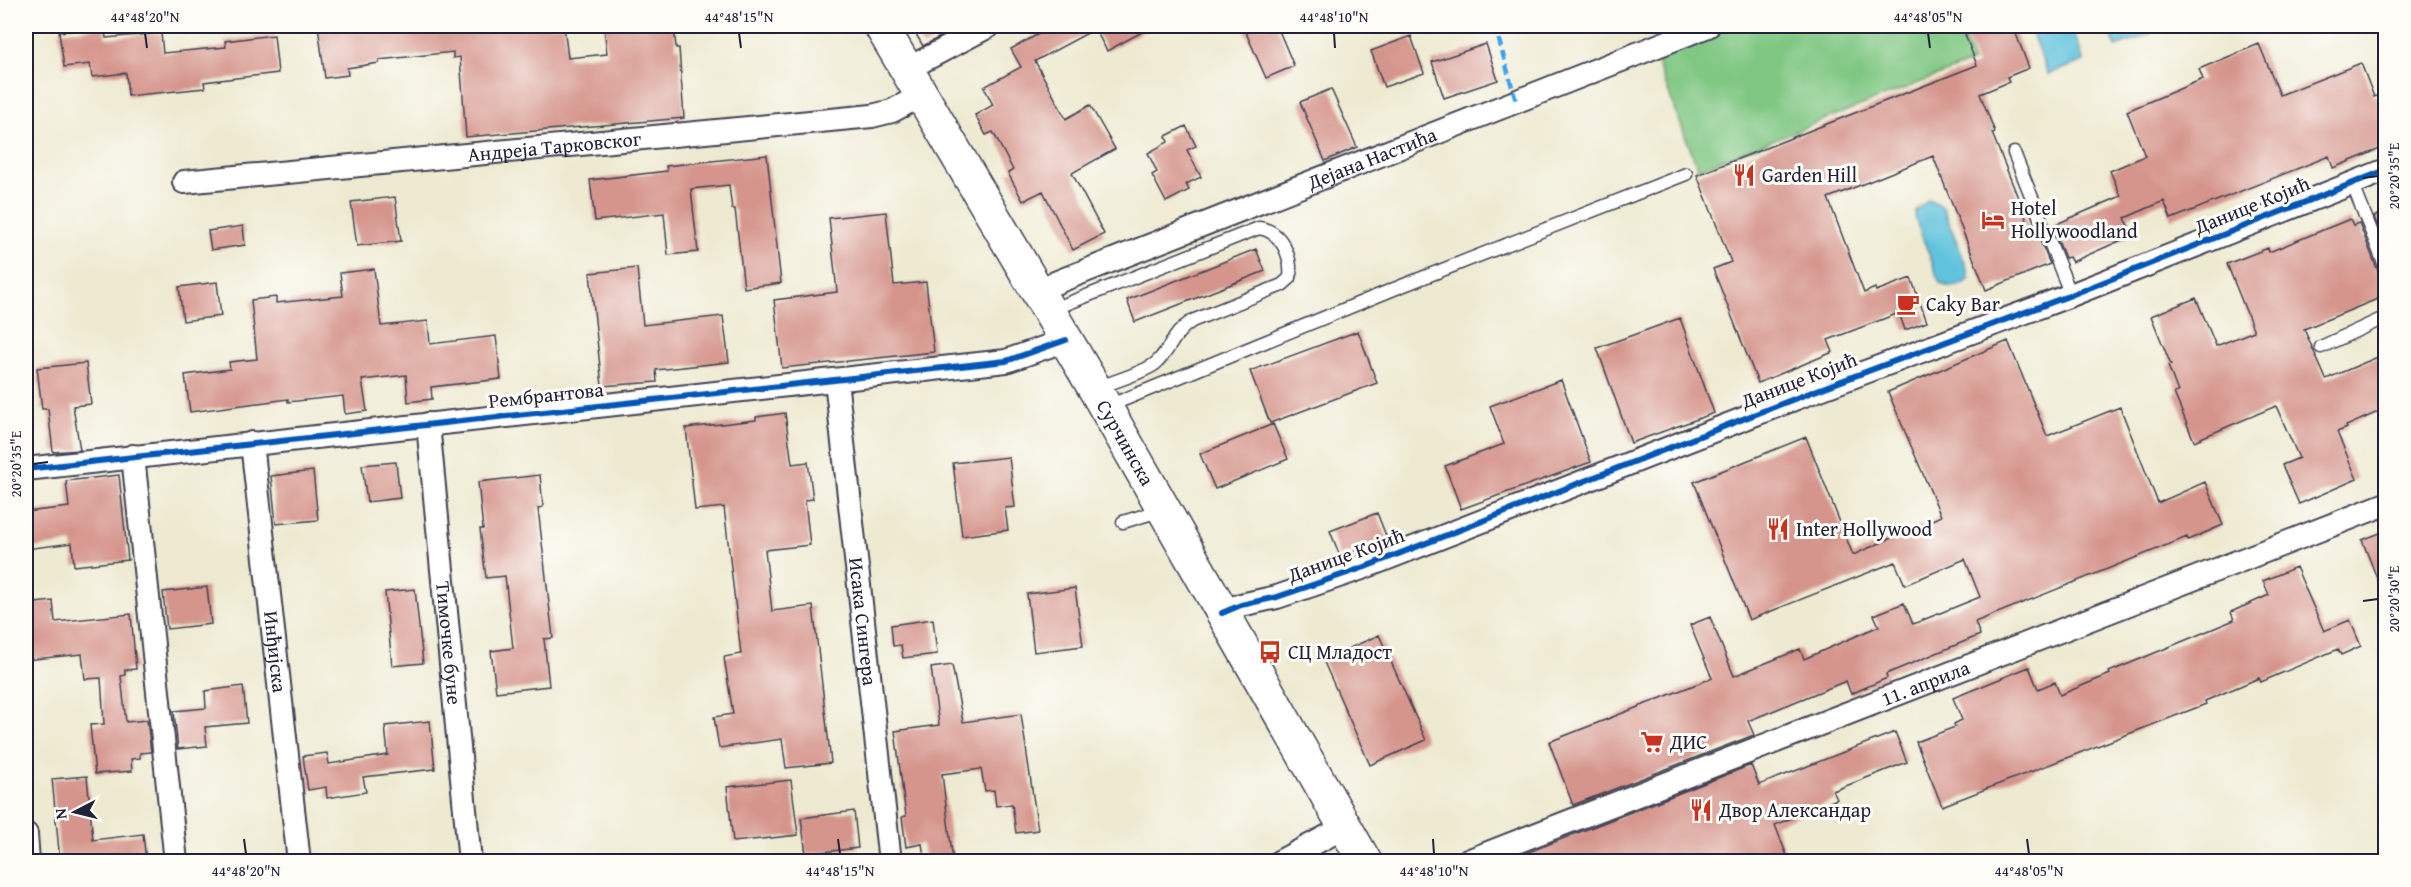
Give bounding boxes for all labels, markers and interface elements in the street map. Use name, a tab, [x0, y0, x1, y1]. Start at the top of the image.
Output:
text: 44°48'20"N	[111, 6, 180, 27]
text: 44°48'15"N	[705, 6, 774, 27]
text: 44°48'10"N	[1300, 6, 1369, 27]
text: 44°48'05"N	[1894, 6, 1963, 27]
street label: Дејана Настића	[1302, 119, 1441, 197]
street label: Андреја Тарковског	[466, 123, 643, 169]
text: 20°20'35"E	[2383, 142, 2404, 209]
place label: Garden Hill	[1762, 160, 1857, 189]
restaurant icon: Garden Hill	[1731, 162, 1757, 188]
street label: Данице Којић	[2189, 168, 2314, 241]
place label: Hotel Hollywoodland	[2011, 193, 2138, 245]
hotel icon: Hotel Hollywoodland	[1980, 207, 2006, 233]
place label: Caky Bar	[1926, 289, 2000, 318]
cafe icon: Caky Bar	[1895, 291, 1921, 317]
street label: Данице Којић	[1736, 344, 1861, 415]
street label: Рембрантова	[487, 374, 605, 415]
street label: Сурчинска	[1090, 394, 1162, 491]
text: 20°20'35"E	[5, 430, 26, 497]
place label: Inter Hollywood	[1796, 514, 1932, 543]
restaurant icon: Inter Hollywood	[1765, 516, 1791, 542]
street label: Данице Којић	[1283, 520, 1408, 589]
street label: Исака Сингера	[842, 556, 885, 688]
text: 20°20'30"E	[2383, 565, 2404, 632]
street label: Тимочке буне	[429, 580, 470, 706]
street label: Инђијска	[257, 609, 295, 694]
place label: СЦ Младост	[1288, 637, 1392, 666]
bus stop icon: СЦ Младост	[1257, 639, 1283, 665]
street label: 11. априла	[1877, 652, 1974, 713]
place label: ДИС	[1669, 727, 1707, 756]
supermarket icon: ДИС	[1639, 729, 1665, 755]
north arrow	[45, 782, 105, 842]
place label: Двор Александар	[1718, 795, 1871, 824]
restaurant icon: Двор Александар	[1688, 797, 1714, 823]
text: N	[48, 807, 73, 821]
text: 44°48'20"N	[212, 860, 281, 881]
text: 44°48'15"N	[806, 860, 875, 881]
text: 44°48'10"N	[1400, 860, 1469, 881]
text: 44°48'05"N	[1995, 860, 2064, 881]

